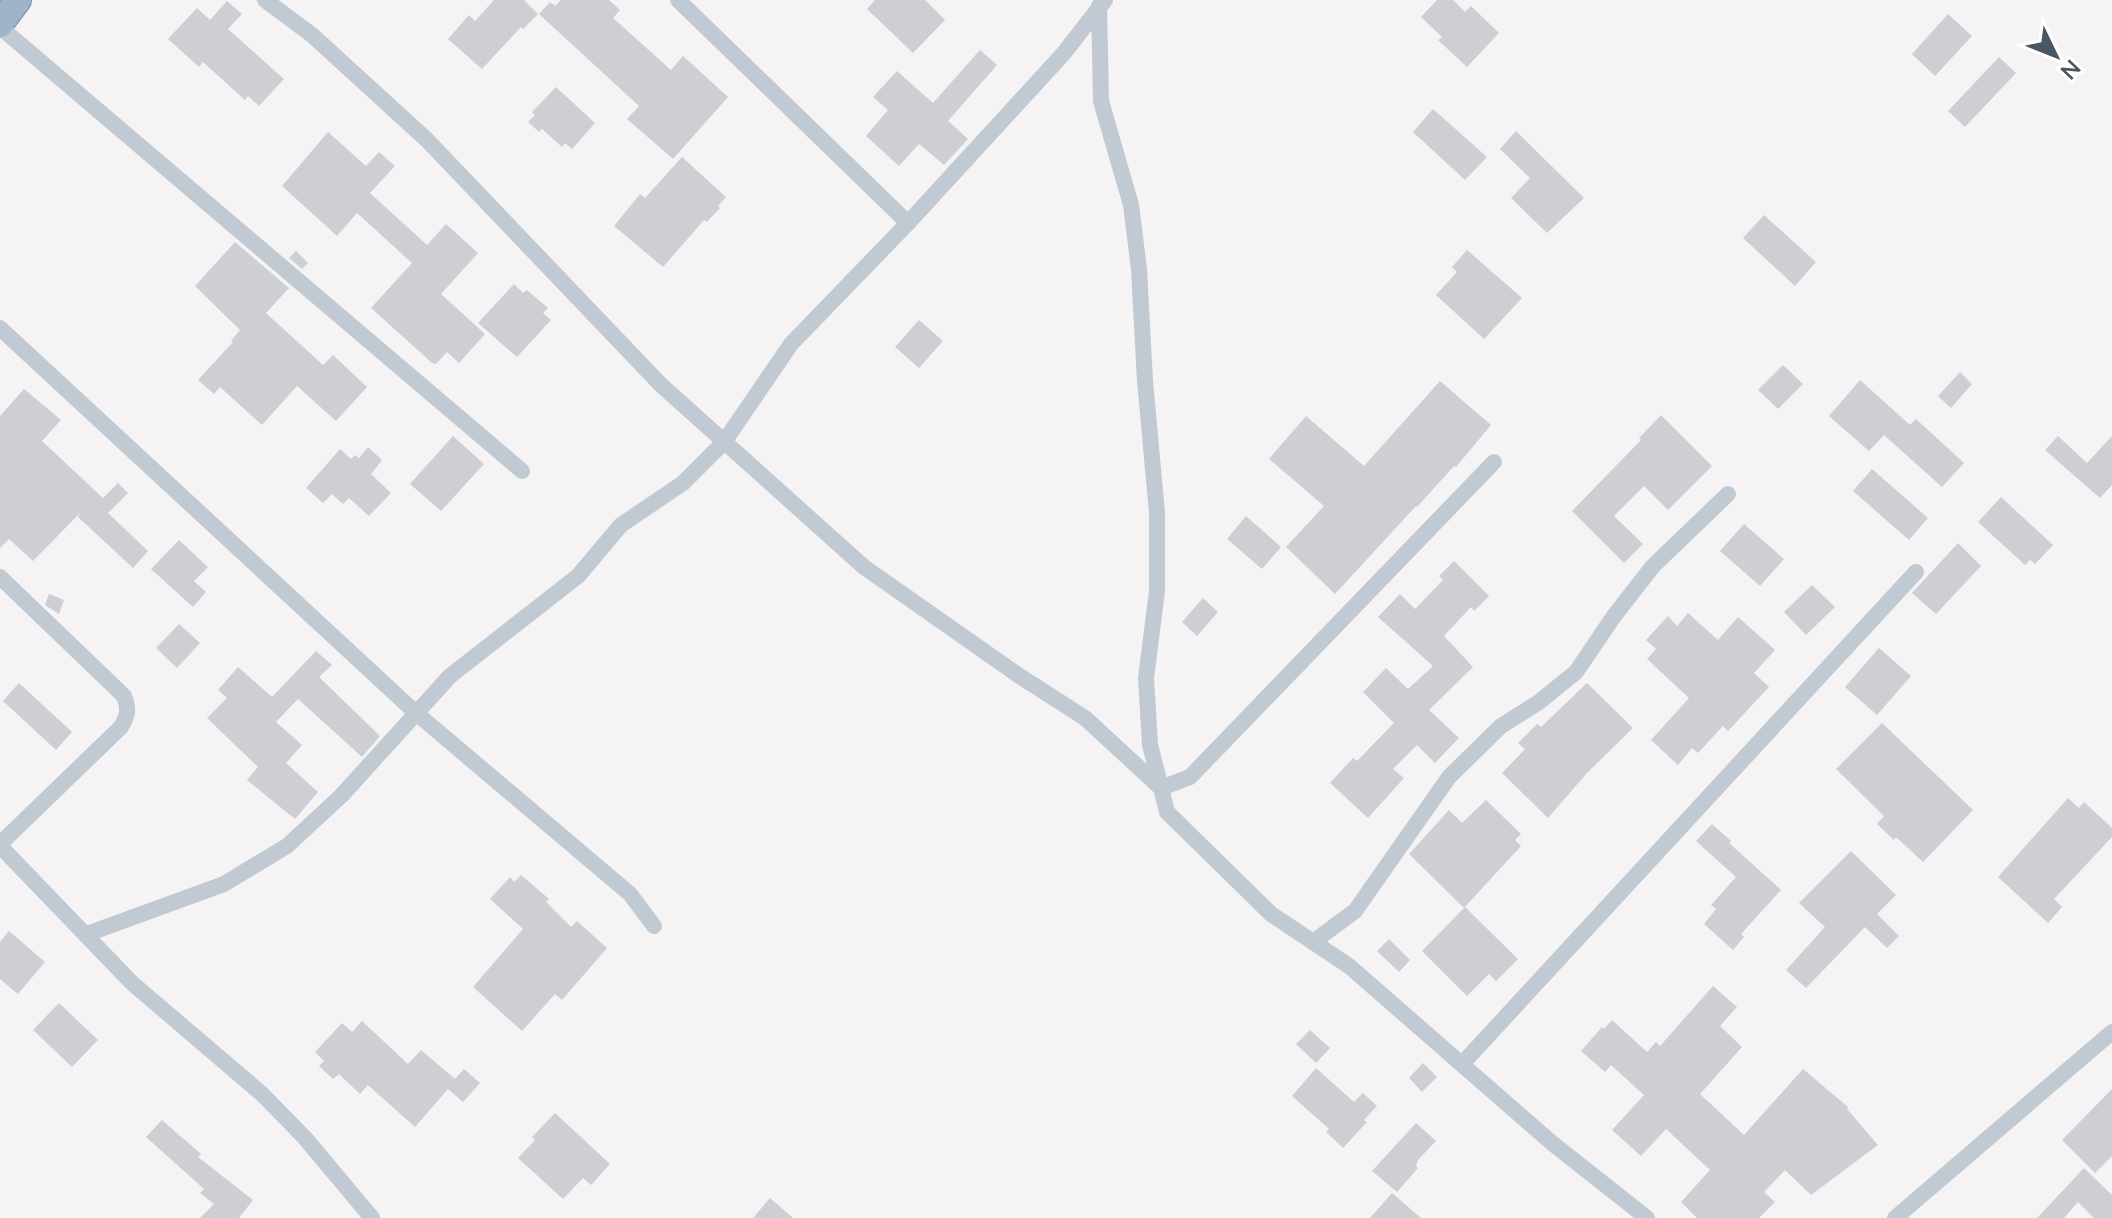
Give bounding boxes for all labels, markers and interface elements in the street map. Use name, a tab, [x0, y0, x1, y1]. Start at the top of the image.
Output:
north arrow	[2016, 16, 2096, 96]
text: N	[2055, 55, 2087, 85]

